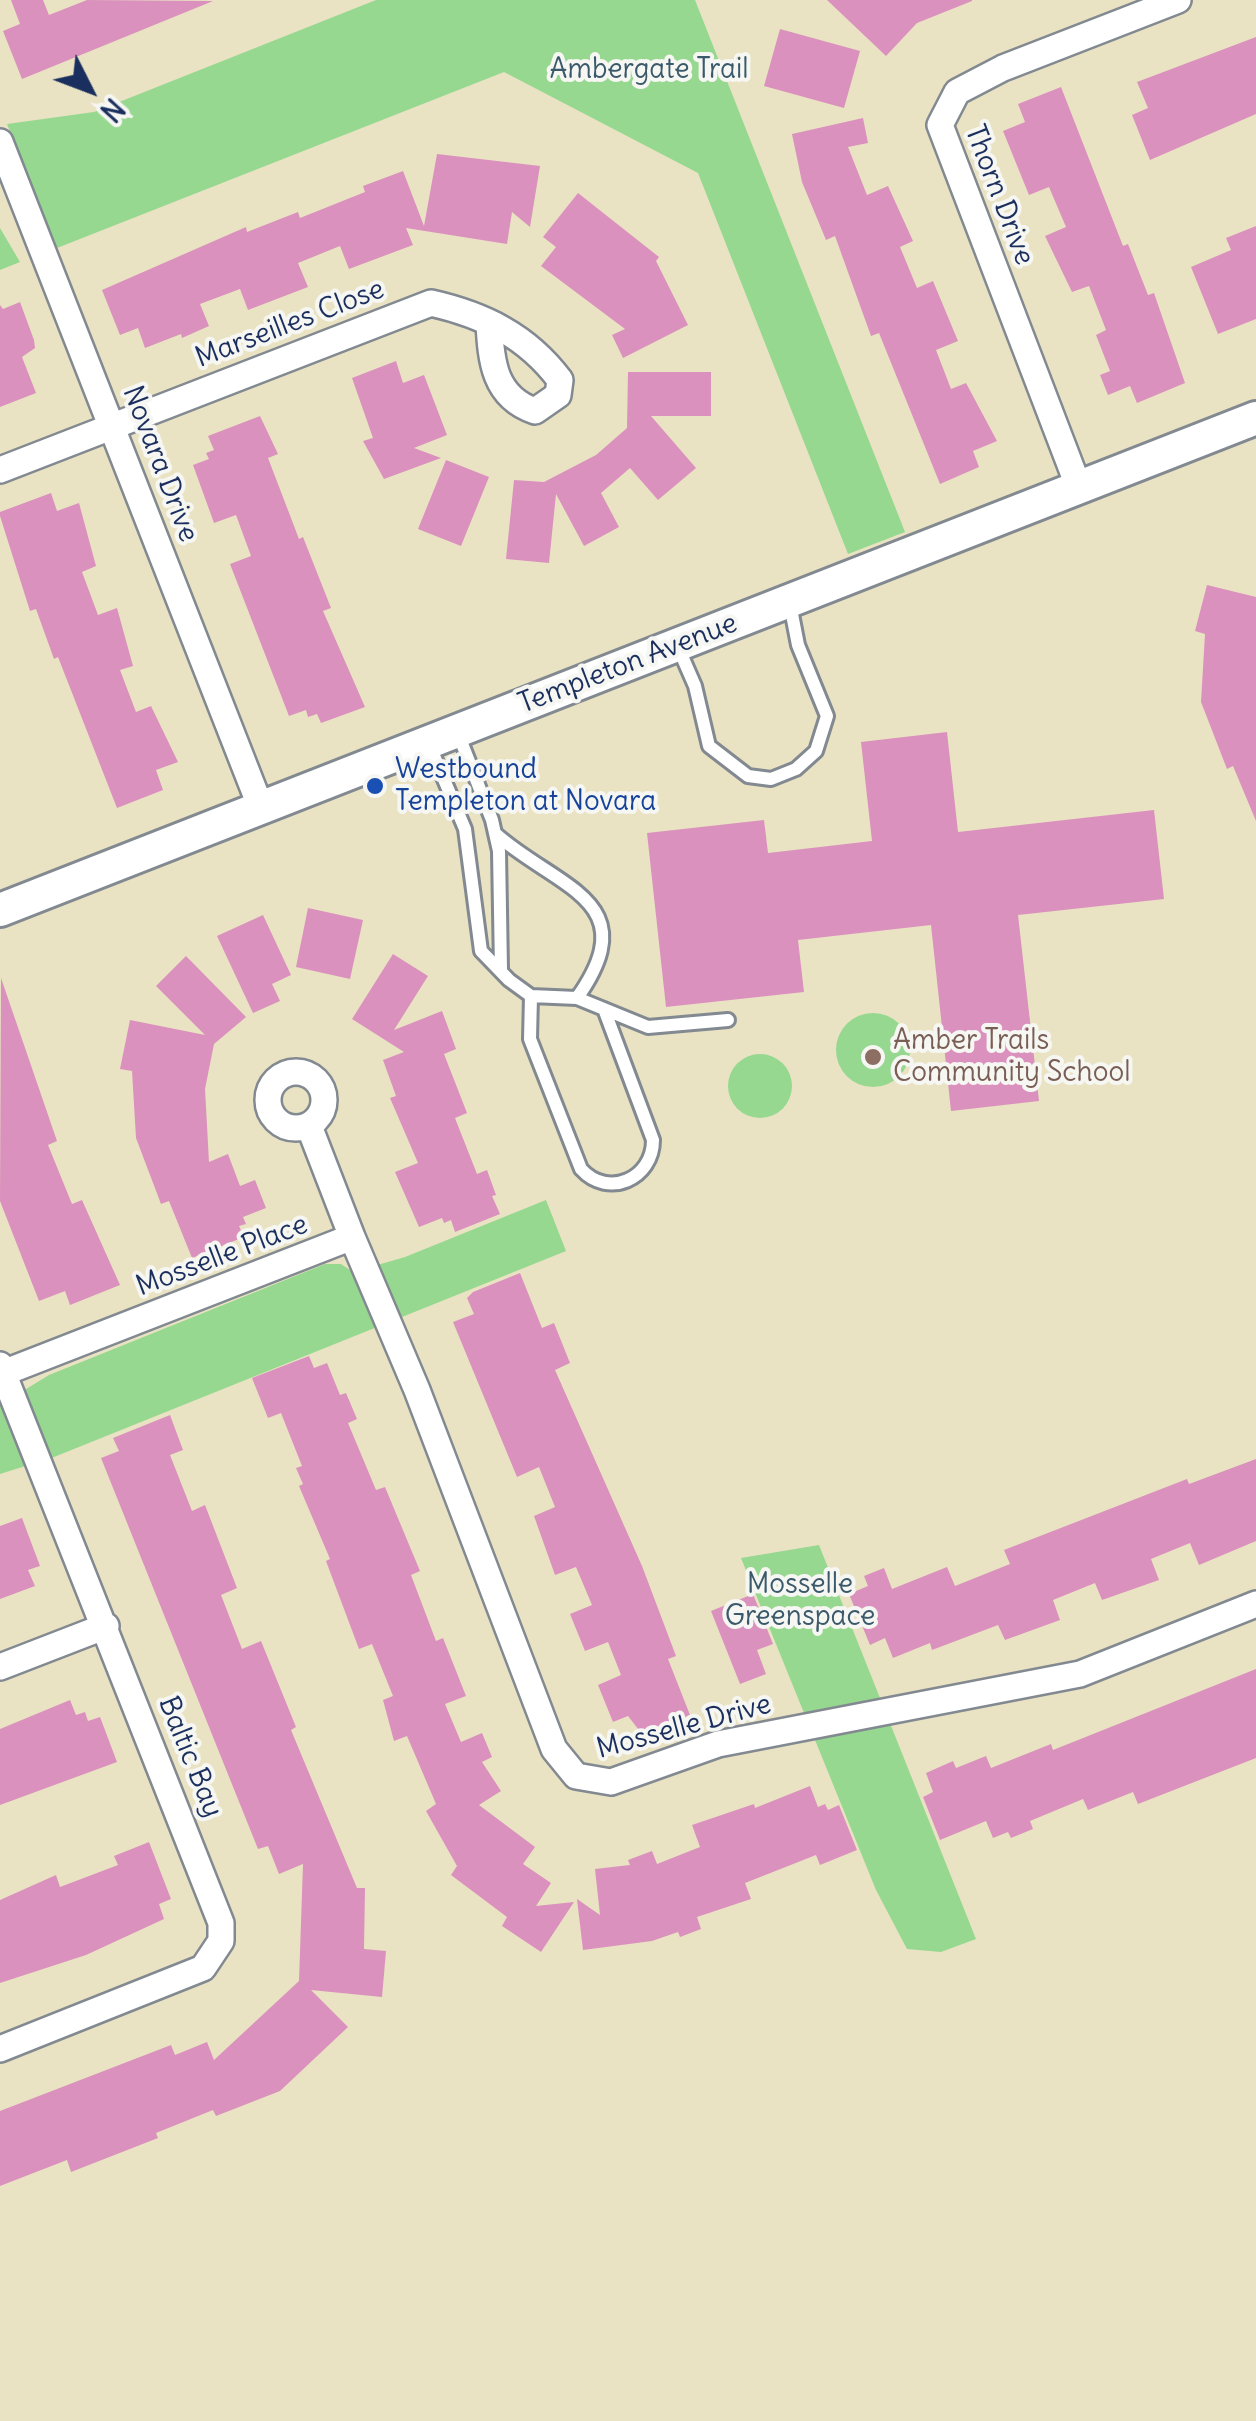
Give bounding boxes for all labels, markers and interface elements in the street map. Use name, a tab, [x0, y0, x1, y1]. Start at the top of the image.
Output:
north arrow	[40, 40, 140, 140]
park label: Ambergate Trail	[549, 53, 749, 87]
text: N	[92, 91, 132, 129]
street label: Thorn Drive	[957, 120, 1041, 270]
street label: Marseilles Close	[191, 273, 389, 375]
street label: Novara Drive	[115, 381, 205, 547]
street label: Templeton Avenue	[514, 607, 742, 721]
place label: Westbound Templeton at Novara	[395, 753, 656, 819]
marker: Westbound Templeton at Novara	[364, 775, 386, 797]
place label: Amber Trails Community School	[893, 1024, 1130, 1090]
marker: Amber Trails Community School	[862, 1046, 884, 1068]
street label: Mosselle Place	[132, 1208, 312, 1304]
park label: Mosselle Greenspace	[725, 1568, 875, 1634]
street label: Mosselle Drive	[593, 1688, 775, 1766]
street label: Baltic Bay	[151, 1692, 229, 1822]

